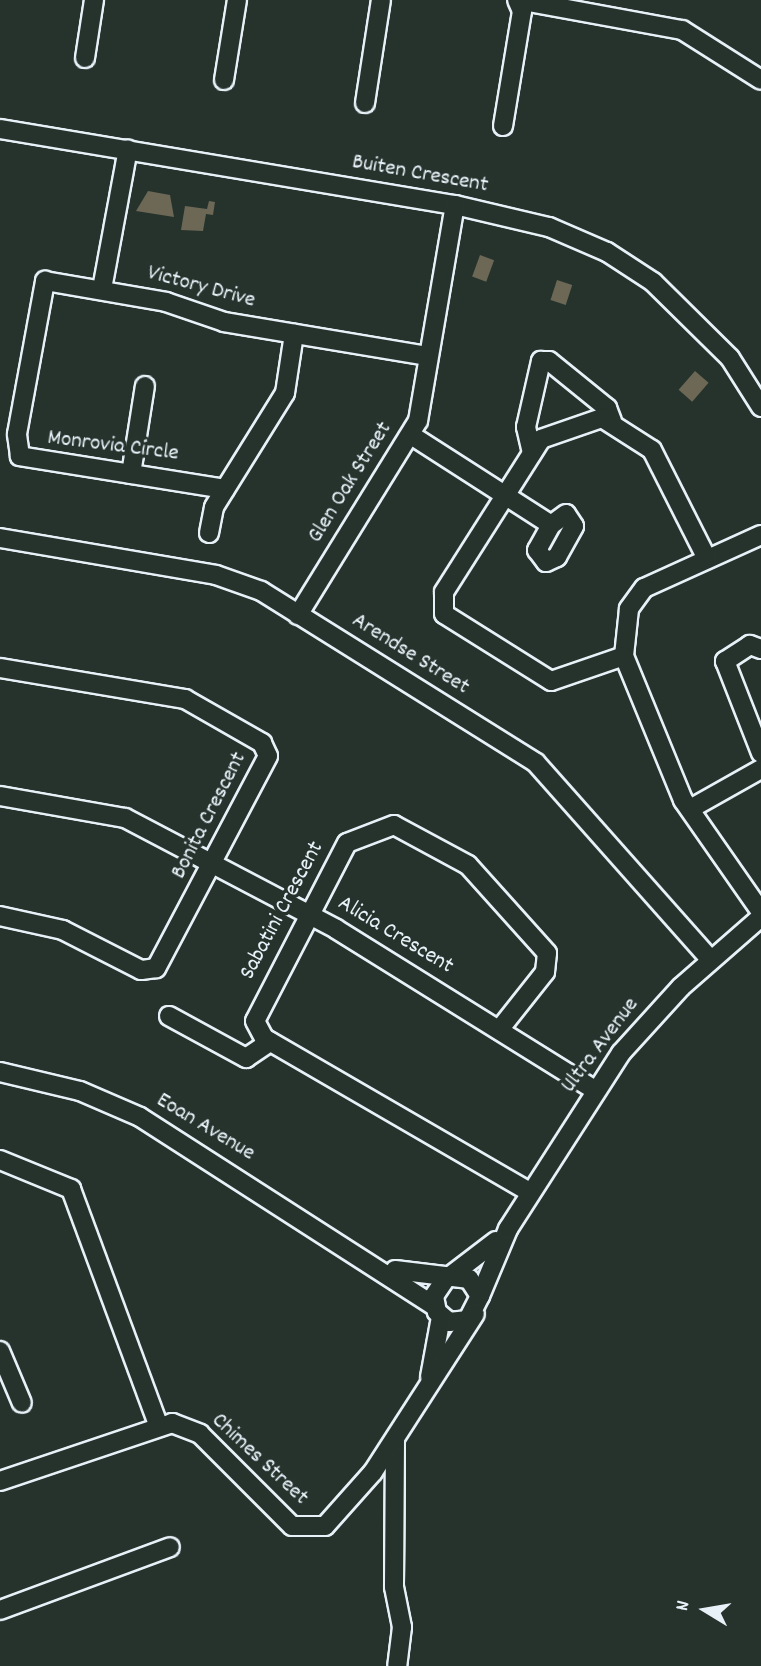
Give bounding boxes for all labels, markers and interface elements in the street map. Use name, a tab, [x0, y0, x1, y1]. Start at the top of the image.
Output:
street label: Buiten Crescent	[350, 149, 490, 201]
street label: Victory Drive	[144, 260, 258, 316]
street label: Glen Oak Street	[303, 417, 399, 549]
street label: Monrovia Circle	[46, 425, 180, 469]
street label: Arendse Street	[346, 608, 474, 702]
street label: Bonita Crescent	[166, 748, 254, 884]
street label: Sabatini Crescent	[235, 837, 331, 985]
street label: Alicia Crescent	[332, 891, 458, 981]
street label: Ultra Avenue	[556, 993, 646, 1099]
street label: Eoan Avenue	[151, 1088, 259, 1168]
street label: Chimes Street	[205, 1408, 313, 1512]
north arrow	[670, 1575, 740, 1645]
text: N	[670, 1599, 698, 1613]

